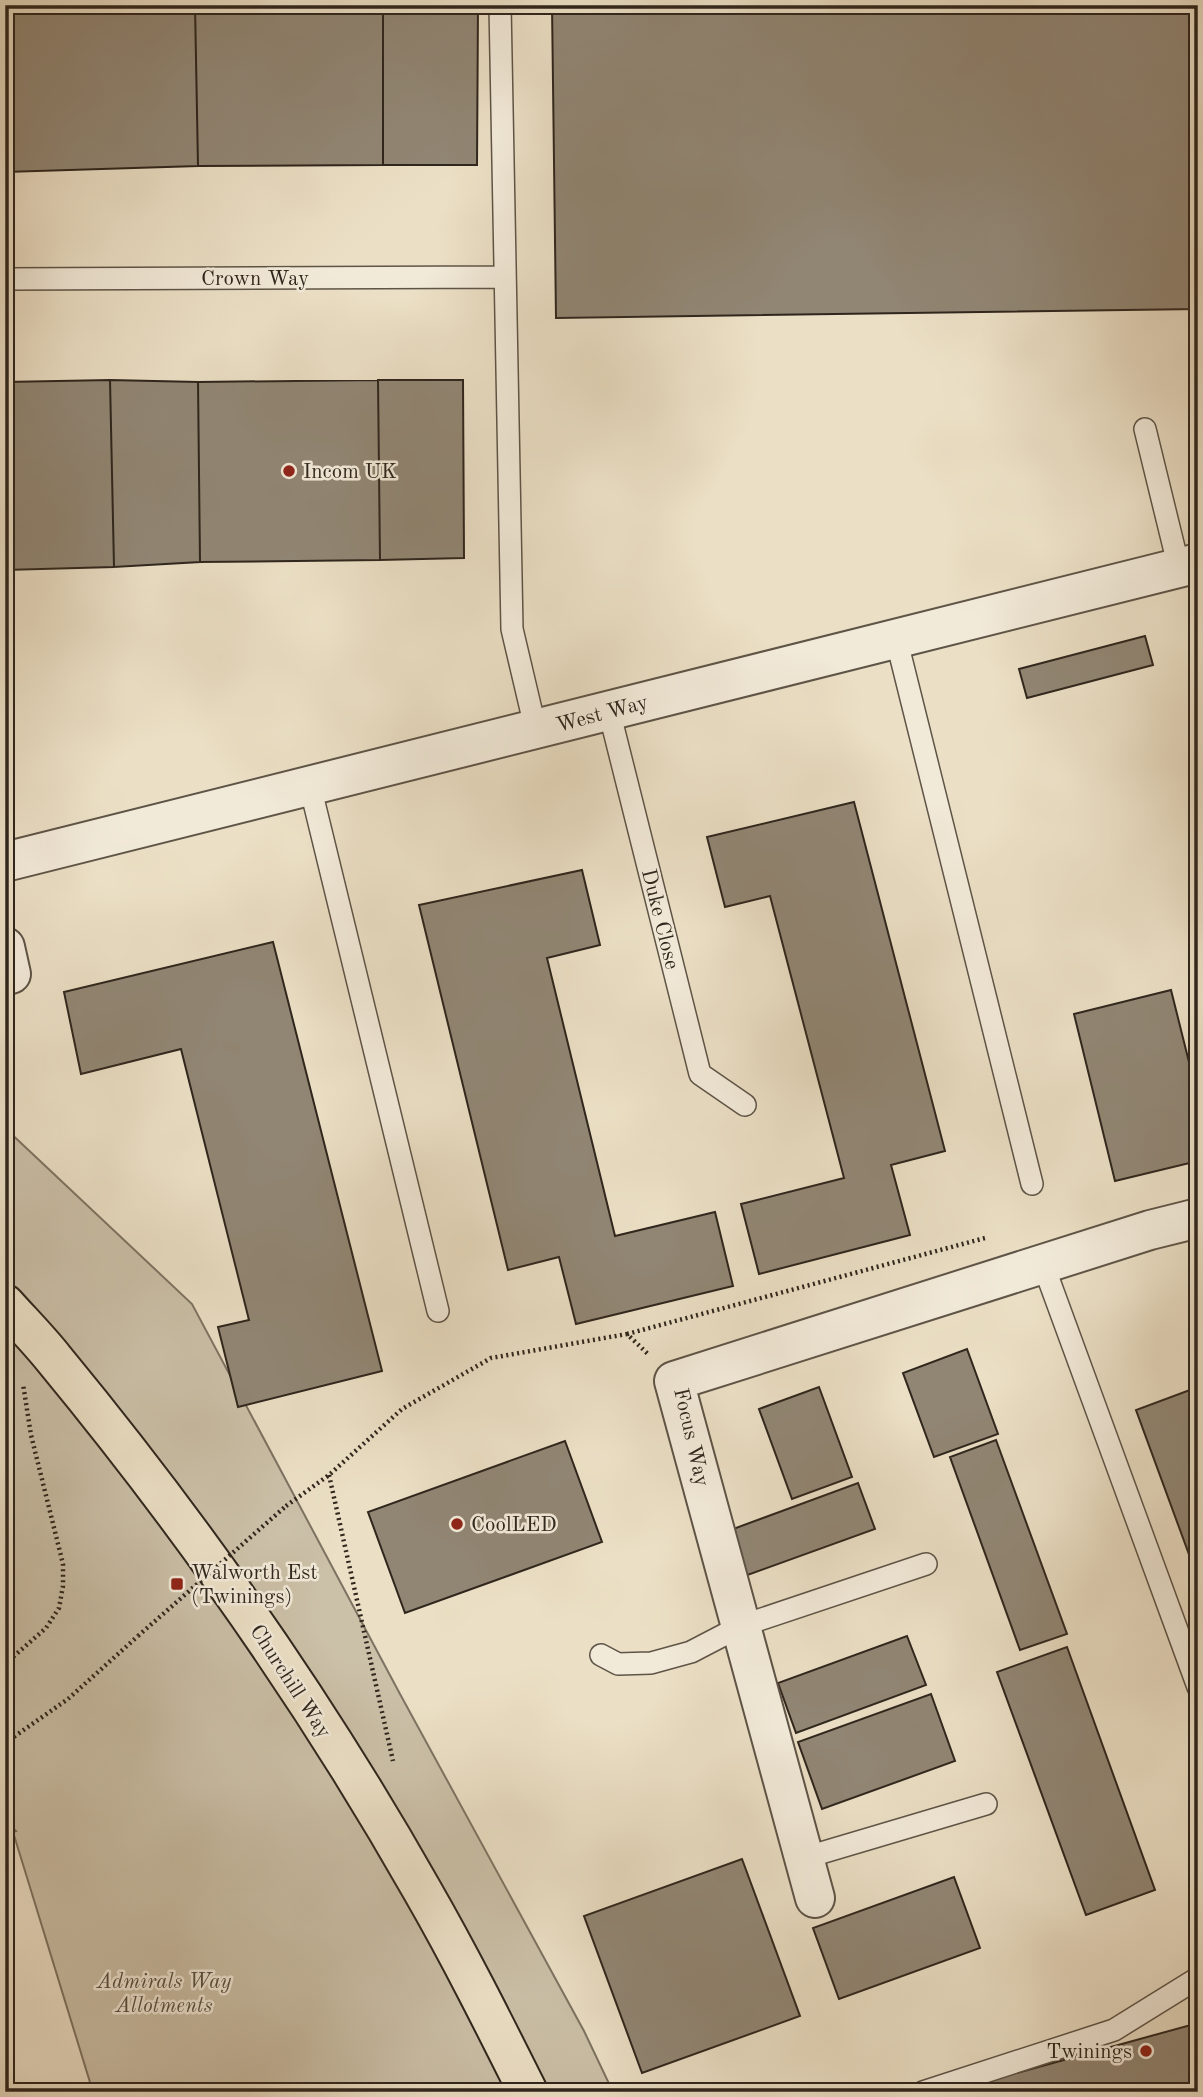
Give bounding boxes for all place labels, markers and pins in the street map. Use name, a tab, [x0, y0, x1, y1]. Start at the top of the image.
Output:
place label: Incom UK	[303, 462, 397, 483]
marker: Incom UK	[281, 463, 297, 479]
place label: CoolLED	[471, 1515, 557, 1536]
marker: CoolLED	[449, 1516, 465, 1532]
place label: Walworth Est (Twinings)	[191, 1563, 318, 1608]
marker: Walworth Est (Twinings)	[169, 1576, 185, 1592]
place label: Twinings	[1046, 2042, 1132, 2063]
marker: Twinings	[1138, 2043, 1154, 2059]

